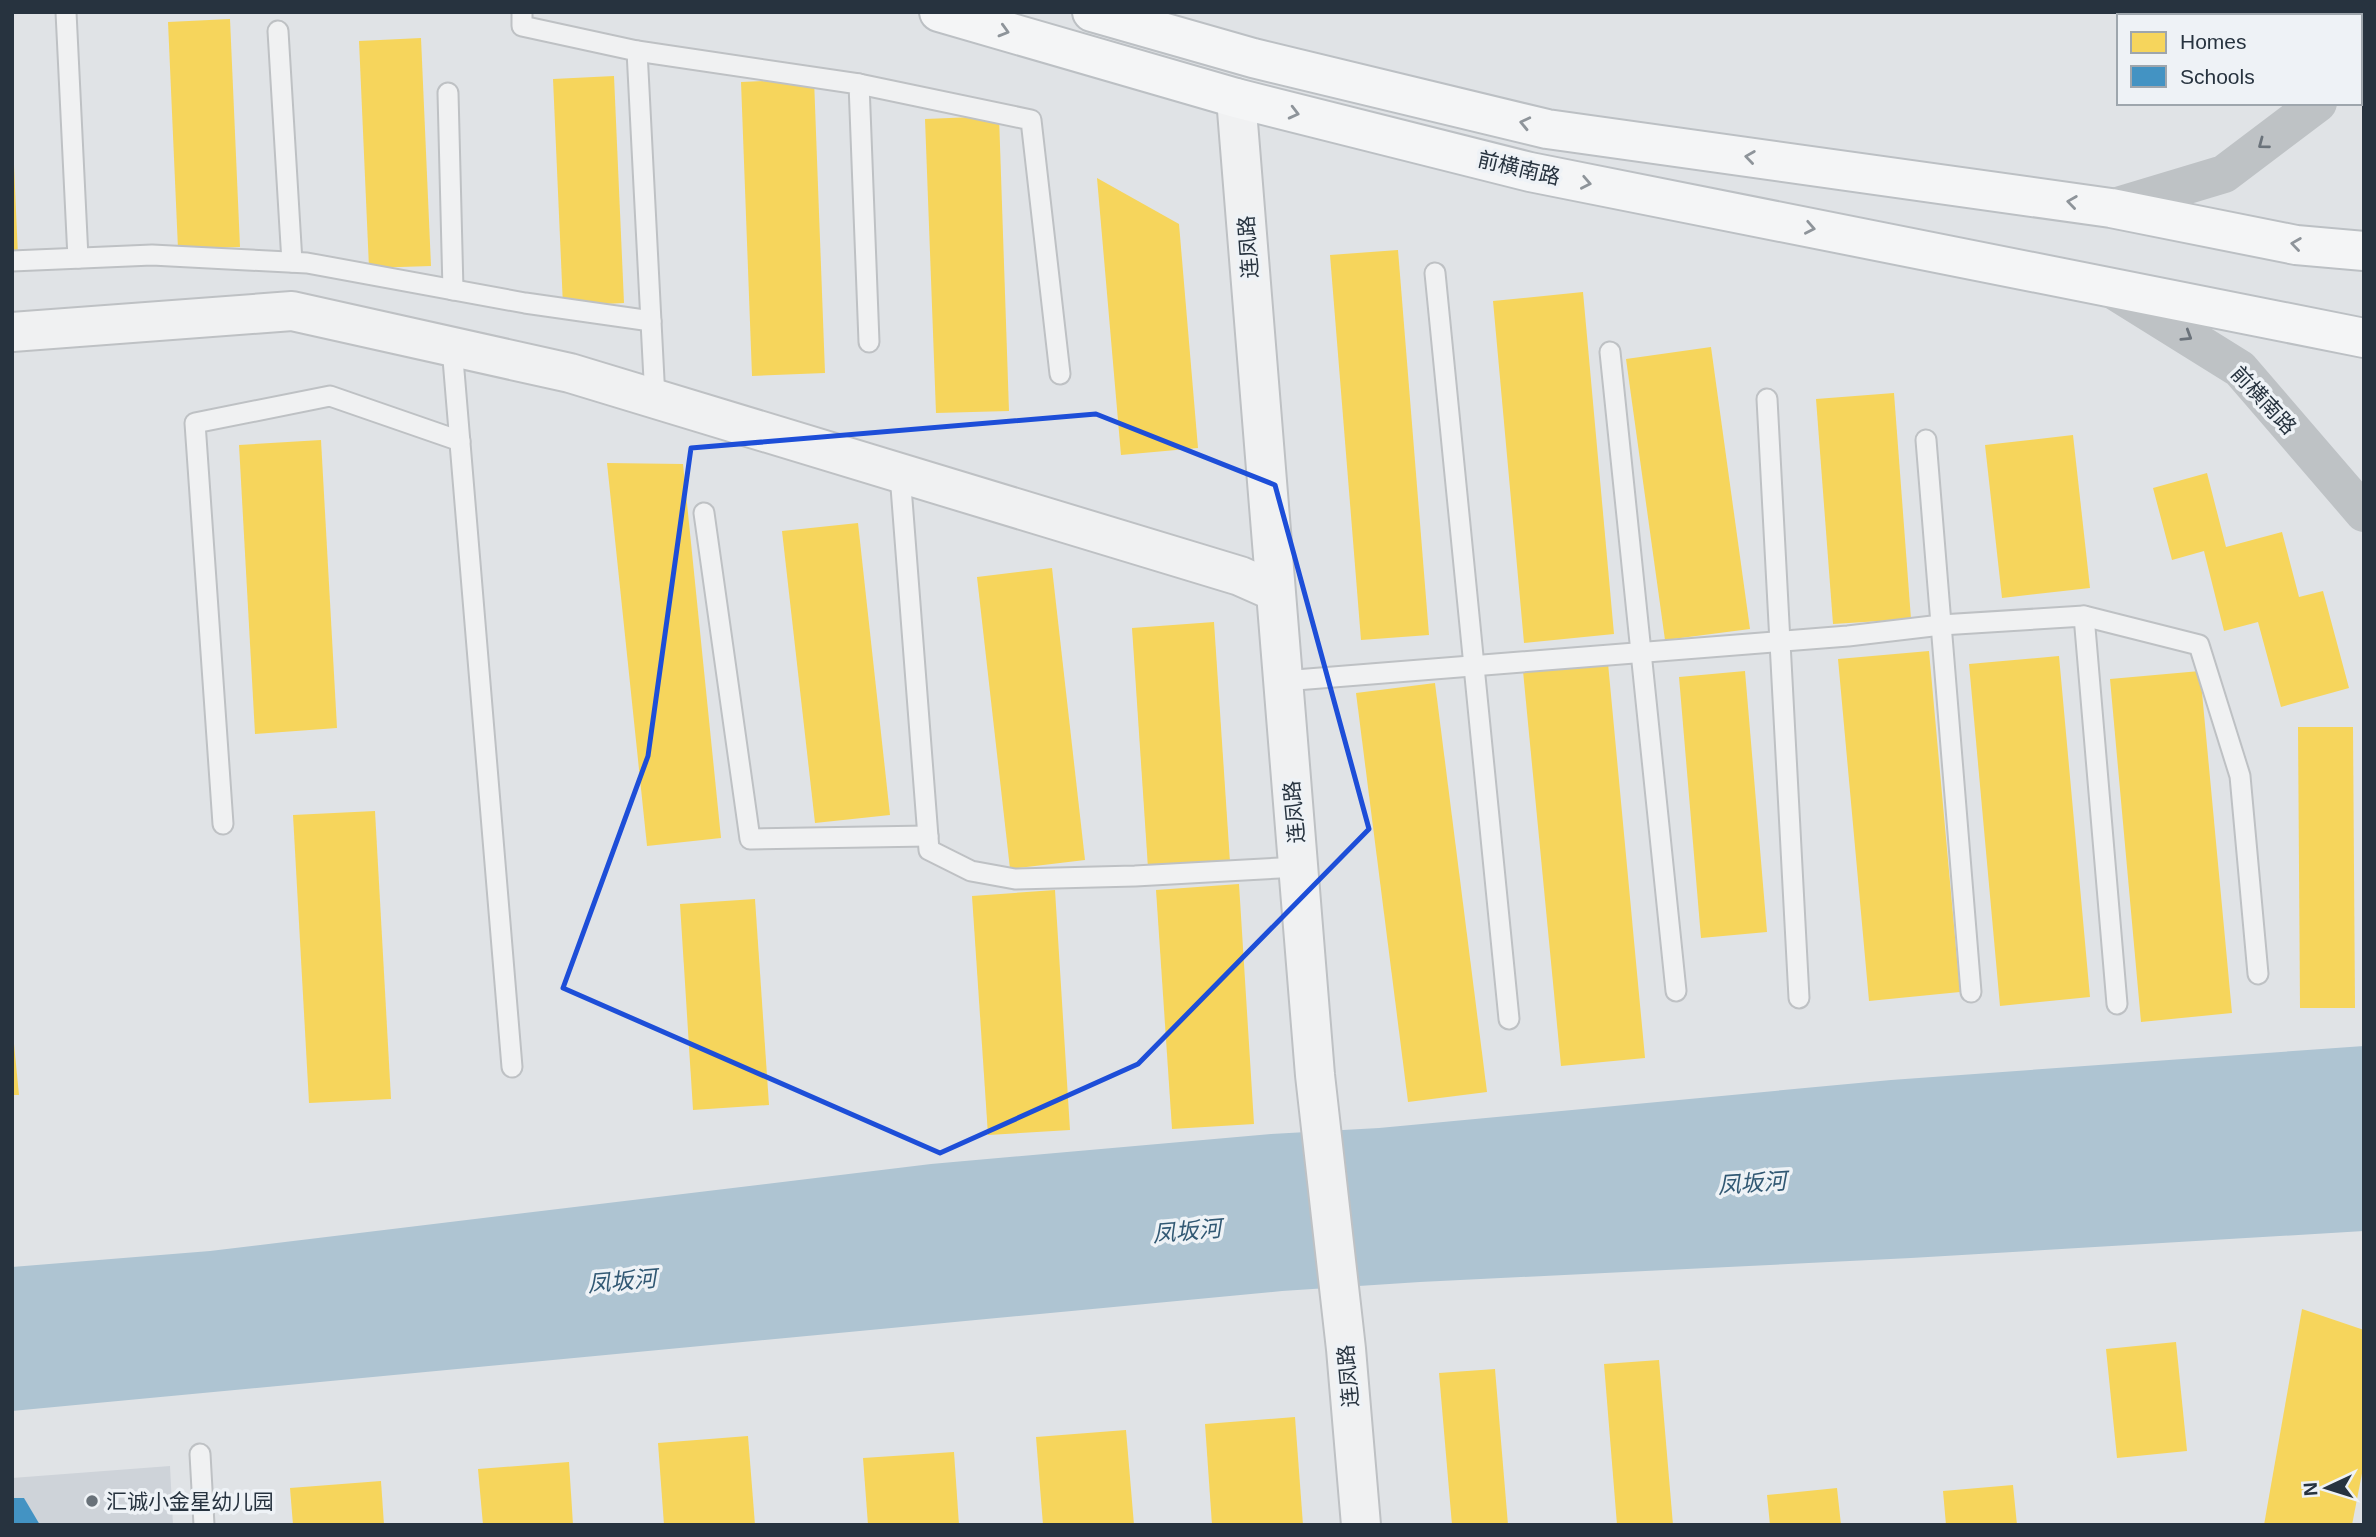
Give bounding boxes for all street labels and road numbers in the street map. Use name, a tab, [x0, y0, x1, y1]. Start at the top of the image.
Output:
street label: 前横南路	[1475, 147, 1563, 189]
street label: 连凤路	[1234, 215, 1262, 279]
street label: 前横南路	[2227, 361, 2301, 439]
street label: 连凤路	[1280, 780, 1308, 844]
street label: 连凤路	[1334, 1344, 1362, 1408]

